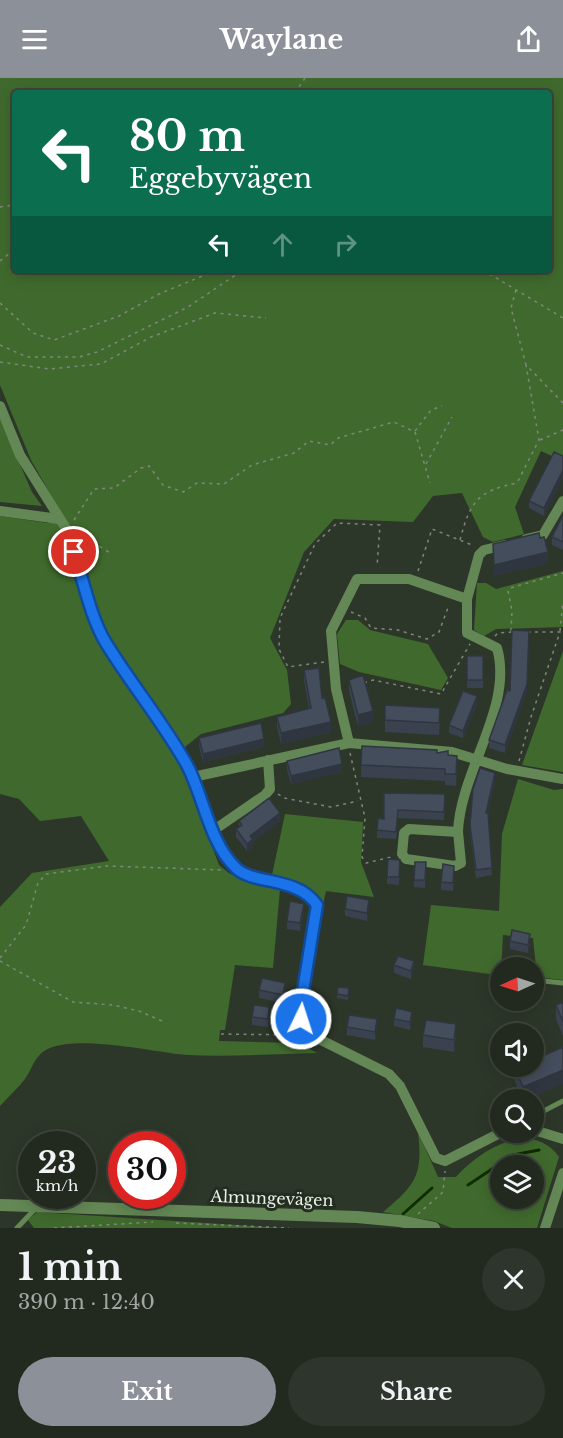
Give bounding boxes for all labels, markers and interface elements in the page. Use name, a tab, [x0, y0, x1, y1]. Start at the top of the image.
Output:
icon: menu	[18, 23, 51, 56]
text: Waylane	[220, 23, 343, 56]
icon: share	[512, 23, 545, 56]
text: 80 m	[129, 110, 245, 162]
icon: left	[30, 114, 108, 192]
text: Eggebyvägen	[129, 162, 312, 195]
icon: left	[203, 228, 236, 261]
icon: ahead	[266, 228, 299, 261]
icon: right	[329, 228, 362, 261]
pin	[48, 526, 99, 577]
icon: arrive	[57, 535, 90, 568]
north arrow	[490, 957, 544, 1011]
map controls	[490, 957, 544, 1209]
position arrow	[269, 987, 333, 1051]
button: sound	[490, 1023, 544, 1077]
button: search	[490, 1089, 544, 1143]
speed limit sign: 30	[108, 1131, 186, 1209]
text: 23	[38, 1144, 76, 1181]
button: layers	[490, 1155, 544, 1209]
text: km/h	[36, 1176, 78, 1195]
street label: Almungevägen	[209, 1186, 334, 1210]
text: 1 min	[18, 1245, 122, 1290]
button: close	[482, 1248, 545, 1311]
text: 390 m · 12:40	[18, 1290, 155, 1314]
button: Exit	[18, 1357, 276, 1426]
button: Share	[288, 1357, 545, 1426]

